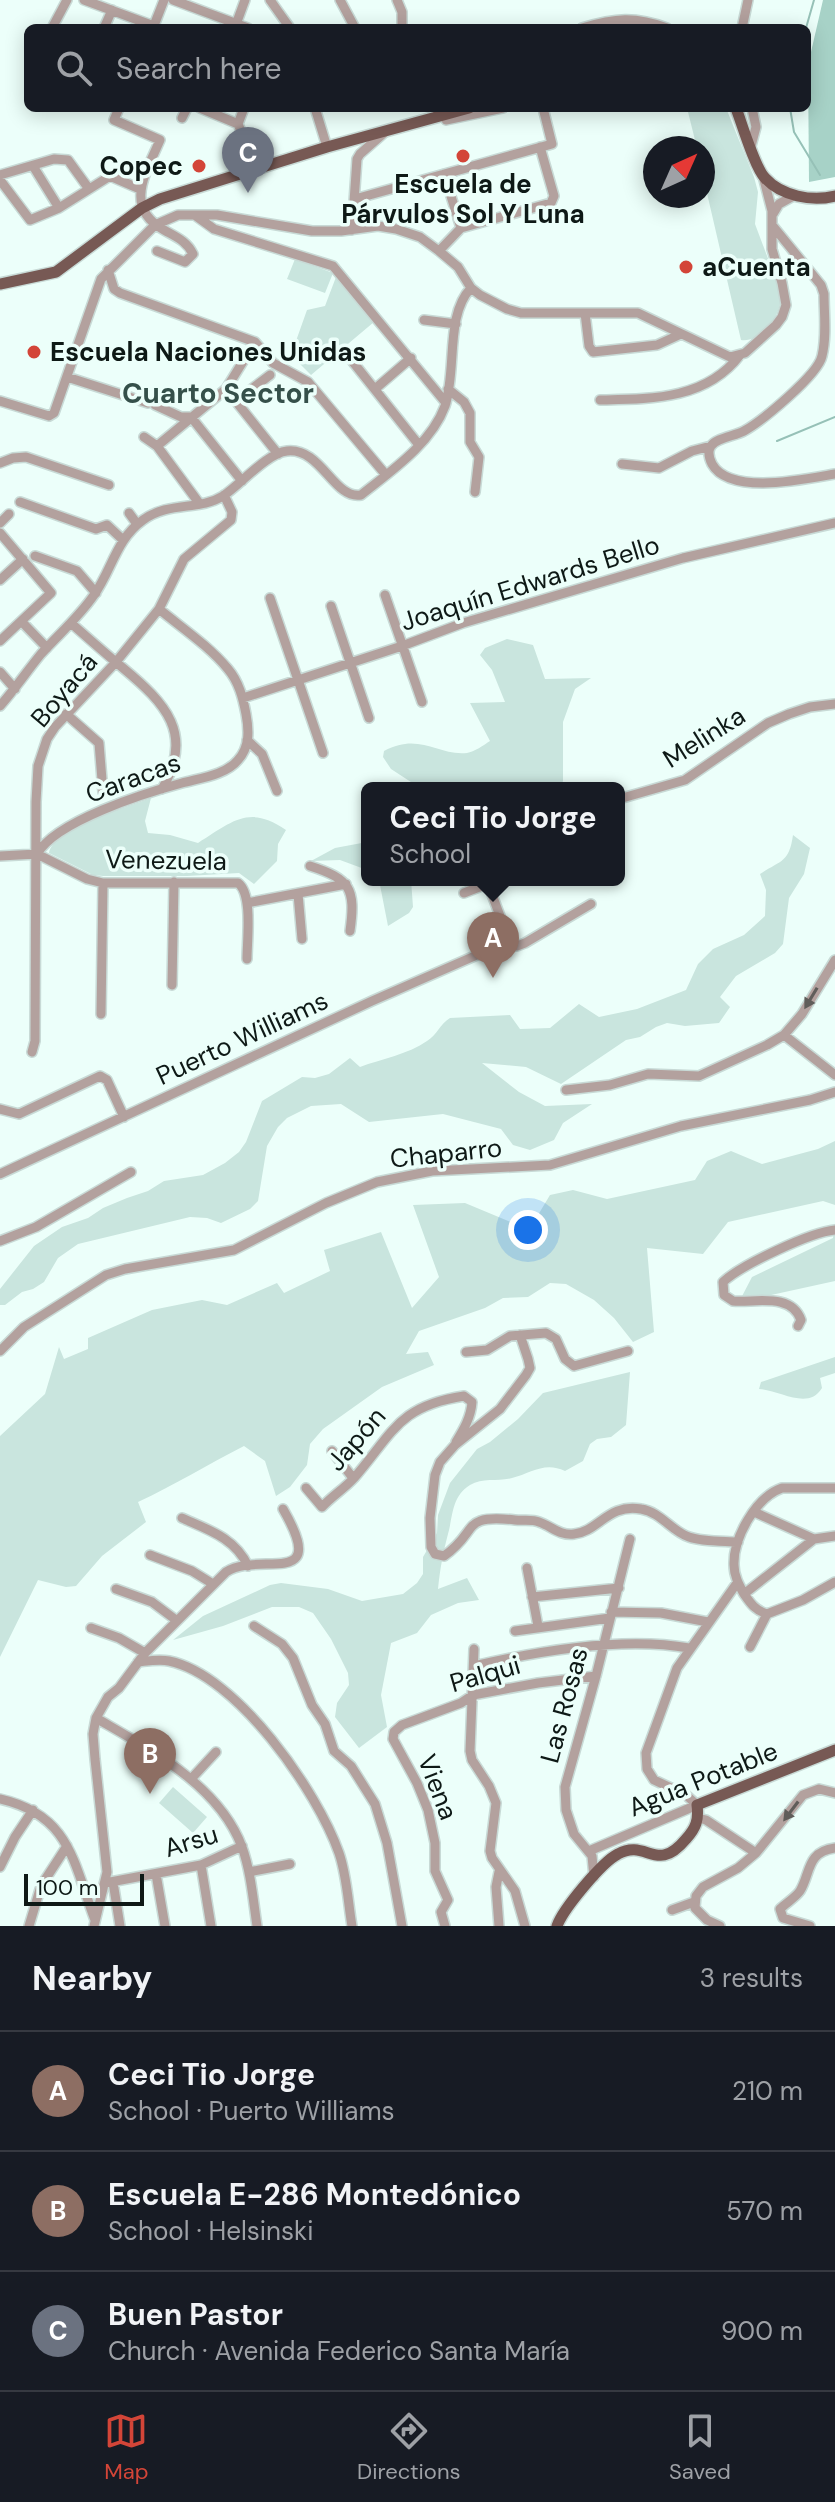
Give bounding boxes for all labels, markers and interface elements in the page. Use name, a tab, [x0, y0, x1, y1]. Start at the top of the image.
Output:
search box	[24, 24, 811, 112]
icon: search	[52, 46, 96, 90]
text: Search here	[116, 49, 282, 88]
pin: C	[222, 127, 274, 193]
north arrow	[643, 136, 715, 208]
marker: Escuela de Párvulos Sol Y Luna	[454, 147, 472, 165]
place label: Copec	[99, 149, 183, 183]
marker: Copec	[190, 157, 208, 175]
place label: Escuela de Párvulos Sol Y Luna	[341, 167, 585, 231]
place label: aCuenta	[702, 250, 811, 284]
marker: aCuenta	[677, 258, 695, 276]
place label: Escuela Naciones Unidas	[50, 335, 366, 369]
marker: Escuela Naciones Unidas	[25, 343, 43, 361]
district label: Cuarto Sector	[122, 375, 314, 412]
street label: Joaquín Edwards Bello	[397, 527, 663, 639]
street label: Boyacá	[23, 646, 105, 734]
street label: Melinka	[657, 699, 751, 775]
street label: Caracas	[81, 745, 185, 811]
popup	[361, 782, 625, 886]
text: Ceci Tio Jorge	[390, 798, 596, 837]
text: School	[390, 837, 471, 871]
street label: Venezuela	[105, 842, 227, 878]
pin: A	[467, 912, 519, 978]
street label: Puerto Williams	[150, 983, 334, 1093]
one-way arrow	[804, 987, 818, 1009]
street label: Chaparro	[388, 1130, 504, 1176]
your location	[508, 1210, 548, 1250]
street label: Japón	[319, 1400, 393, 1478]
street label: Las Rosas	[532, 1644, 596, 1766]
street label: Palqui	[446, 1648, 524, 1700]
pin: B	[124, 1728, 176, 1794]
street label: Agua Potable	[623, 1734, 783, 1824]
street label: Viena	[410, 1749, 466, 1825]
one-way arrow	[783, 1801, 799, 1821]
street label: Arsu	[160, 1817, 222, 1865]
scale bar	[24, 1870, 144, 1906]
text: 100 m	[36, 1873, 98, 1902]
text: Nearby	[32, 1956, 152, 2001]
text: 3 results	[700, 1961, 803, 1995]
text: Ceci Tio Jorge	[108, 2055, 315, 2094]
text: A	[49, 2074, 67, 2108]
text: 210 m	[732, 2074, 803, 2108]
text: School · Puerto Williams	[108, 2094, 395, 2128]
text: Escuela E-286 Montedónico	[108, 2175, 521, 2214]
text: B	[50, 2194, 66, 2228]
text: 570 m	[726, 2194, 803, 2228]
text: School · Helsinski	[108, 2214, 313, 2248]
text: Buen Pastor	[108, 2295, 283, 2334]
text: C	[48, 2314, 68, 2348]
text: 900 m	[721, 2314, 803, 2348]
text: Church · Avenida Federico Santa María	[108, 2334, 570, 2368]
tab: Map	[104, 2409, 149, 2486]
tab: Directions	[357, 2409, 461, 2486]
tab: Saved	[669, 2409, 731, 2486]

